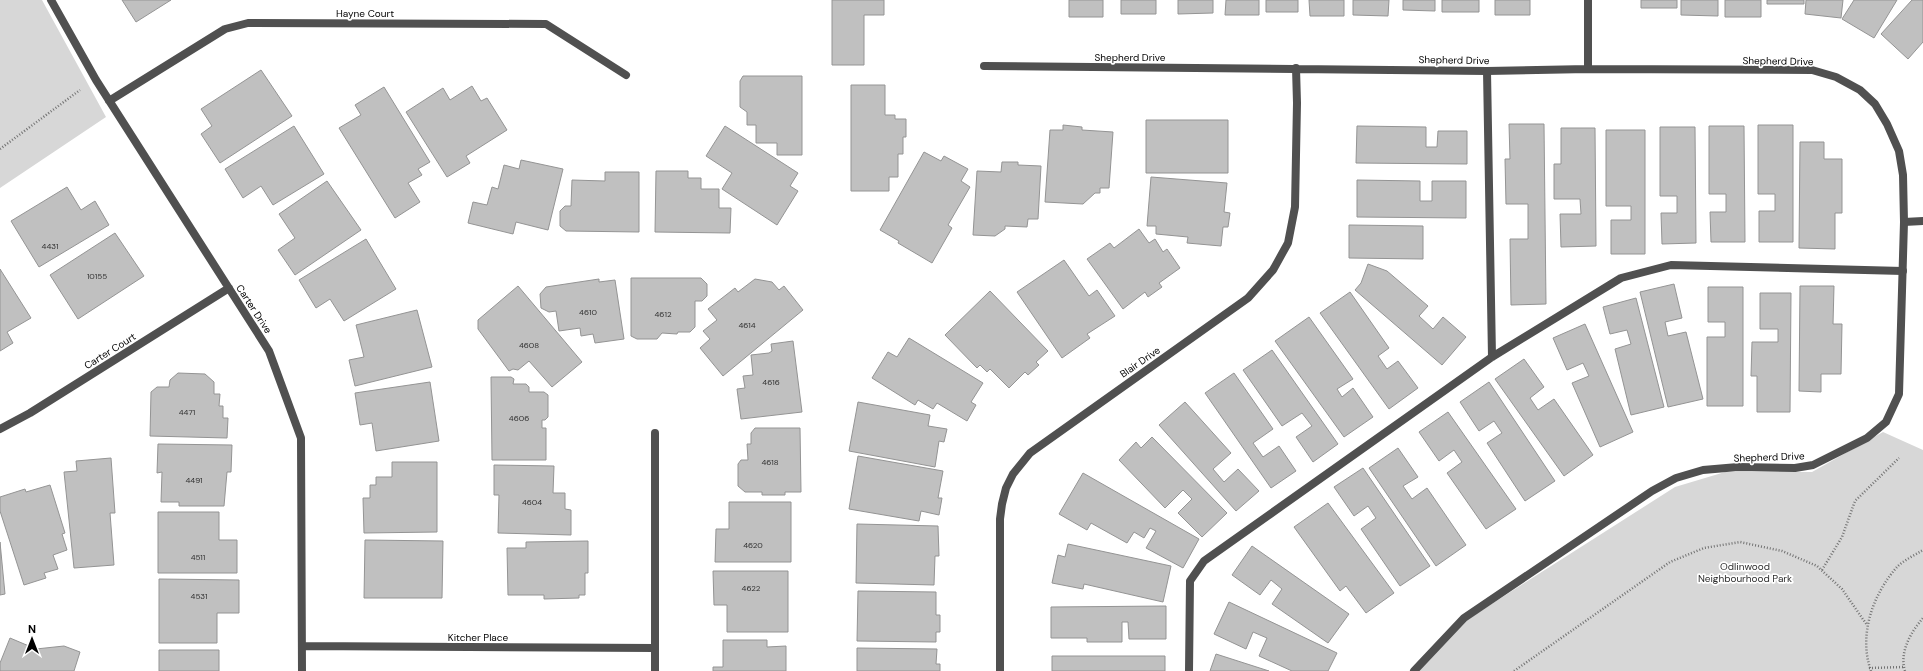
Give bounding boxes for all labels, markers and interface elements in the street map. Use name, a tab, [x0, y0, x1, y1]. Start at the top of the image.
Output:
street label: Hayne Court	[336, 7, 394, 20]
street label: Shepherd Drive	[1094, 51, 1166, 64]
street label: Shepherd Drive	[1418, 53, 1490, 67]
street label: Shepherd Drive	[1742, 54, 1814, 68]
house number: 4431	[42, 241, 58, 251]
house number: 10155	[87, 271, 107, 281]
street label: Carter Drive	[233, 282, 275, 336]
house number: 4610	[579, 307, 597, 317]
house number: 4612	[655, 309, 672, 319]
house number: 4614	[738, 320, 756, 330]
street label: Carter Court	[82, 330, 138, 372]
house number: 4608	[519, 340, 539, 350]
street label: Blair Drive	[1117, 343, 1163, 381]
house number: 4616	[762, 377, 780, 387]
house number: 4471	[179, 407, 195, 417]
house number: 4606	[509, 413, 529, 423]
street label: Shepherd Drive	[1733, 449, 1805, 465]
house number: 4618	[761, 457, 779, 467]
house number: 4491	[185, 475, 203, 485]
house number: 4604	[522, 497, 542, 507]
house number: 4620	[743, 540, 763, 550]
house number: 4511	[191, 552, 205, 562]
park label: Odlinwood Neighbourhood Park	[1698, 560, 1792, 585]
house number: 4622	[742, 583, 761, 593]
house number: 4531	[191, 591, 207, 601]
north arrow	[12, 619, 52, 659]
text: N	[28, 622, 36, 636]
street label: Kitcher Place	[448, 631, 509, 644]

